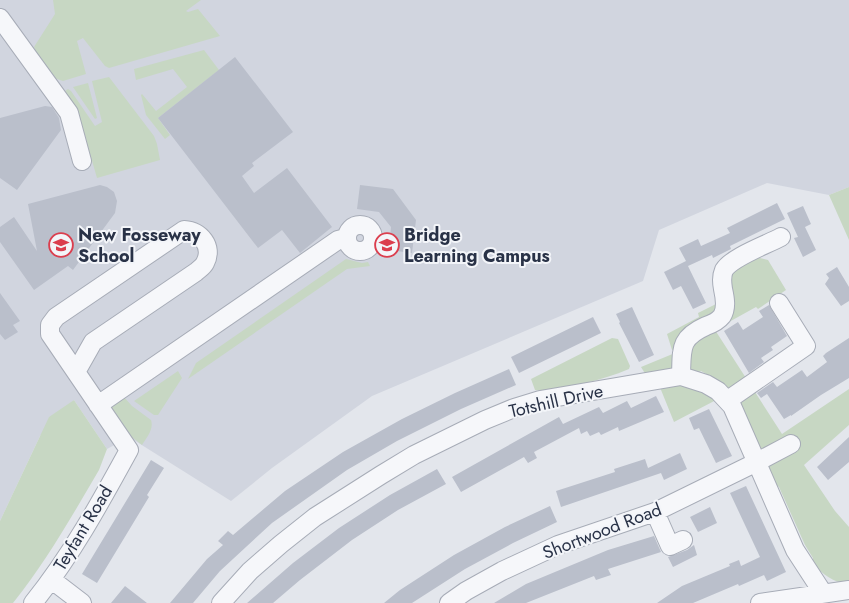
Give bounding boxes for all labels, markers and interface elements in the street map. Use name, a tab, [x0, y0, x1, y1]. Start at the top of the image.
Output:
place label: New Fosseway School	[78, 222, 201, 269]
place label: Bridge Learning Campus	[404, 222, 550, 269]
school or university icon: New Fosseway School	[48, 232, 74, 258]
school or university icon: Bridge Learning Campus	[374, 232, 400, 258]
street label: Totshill Drive	[506, 378, 606, 424]
street label: Teyfant Road	[47, 480, 119, 576]
street label: Shortwood Road	[539, 496, 665, 566]

